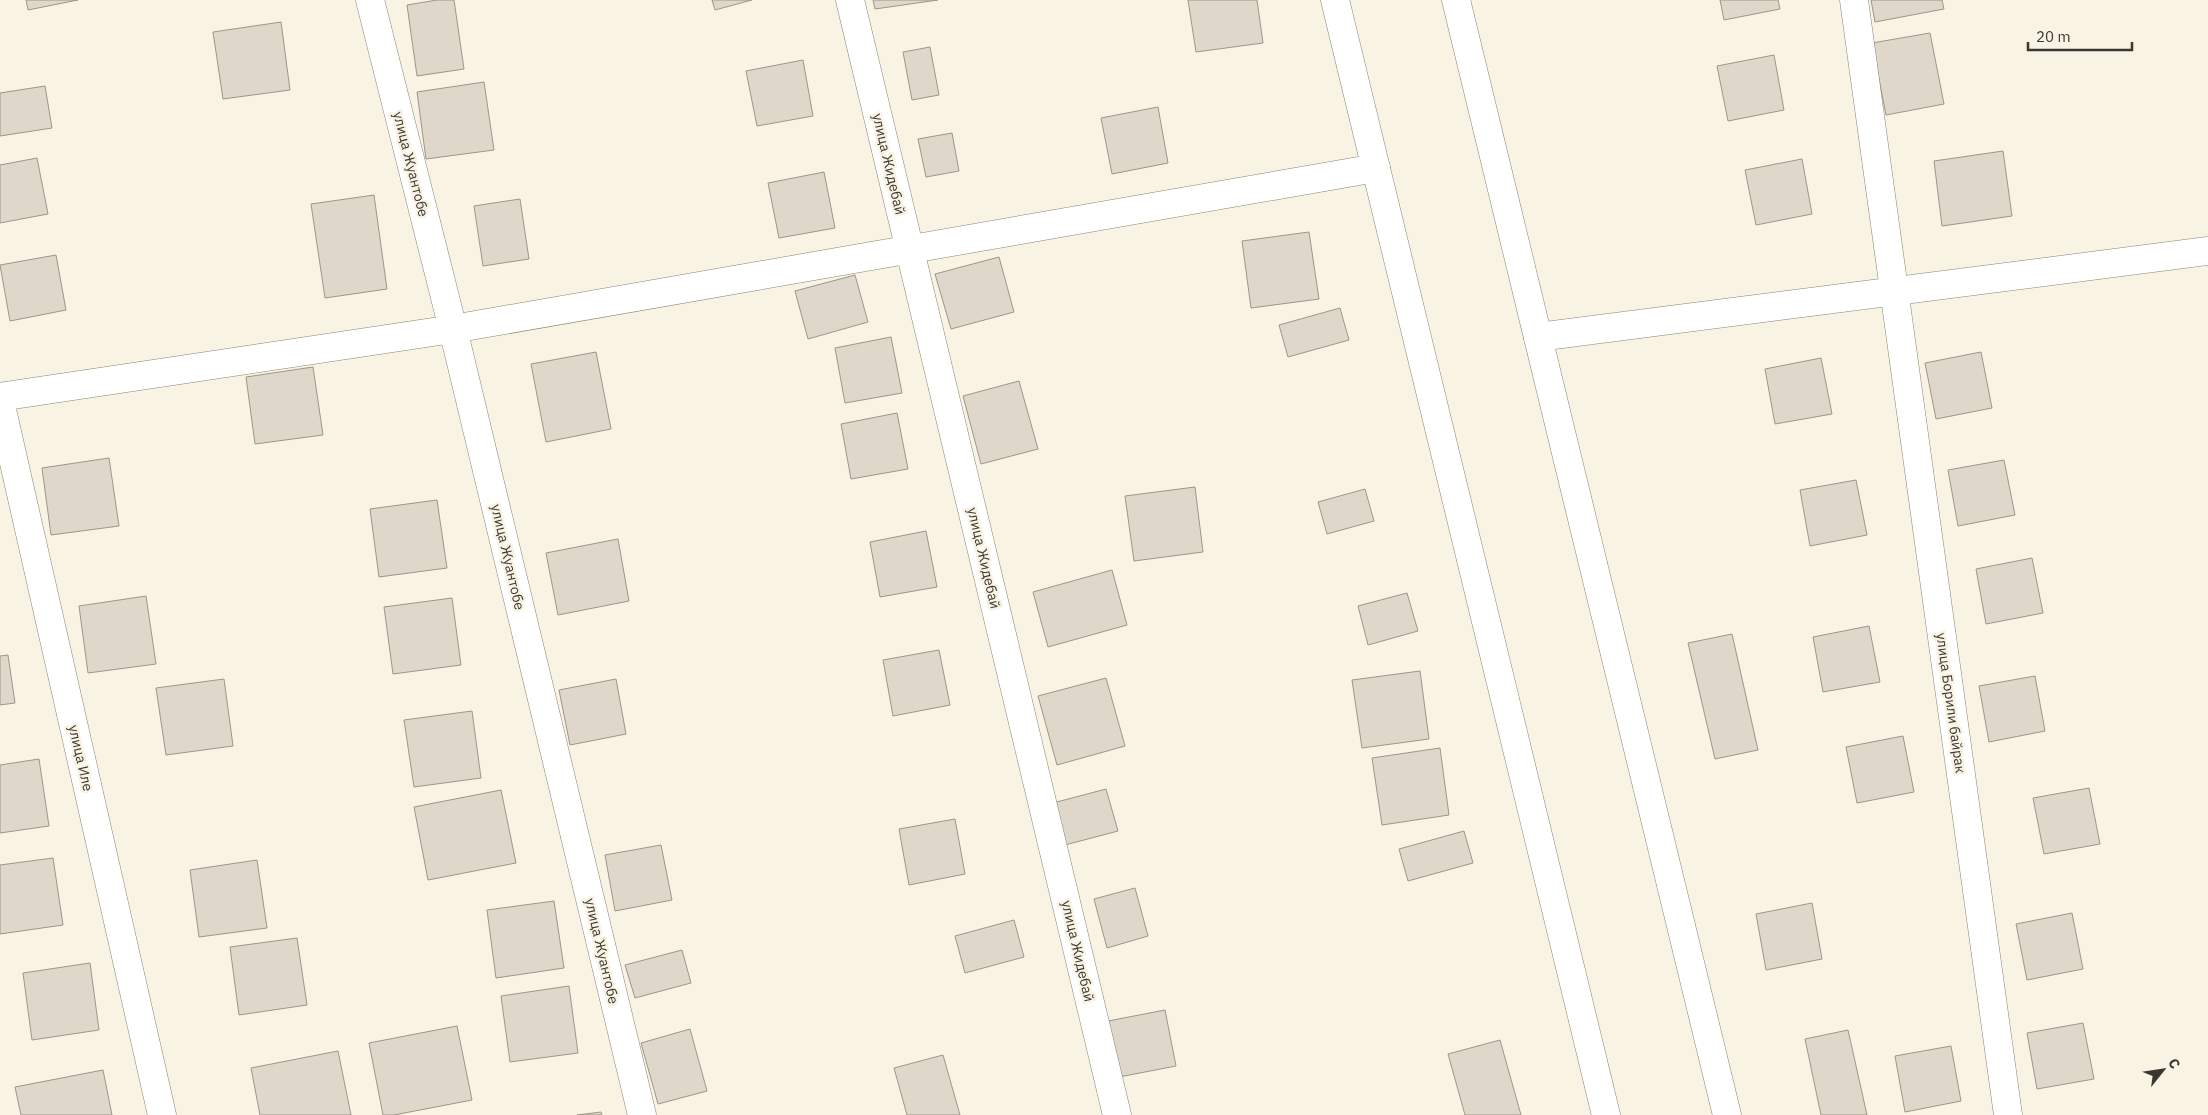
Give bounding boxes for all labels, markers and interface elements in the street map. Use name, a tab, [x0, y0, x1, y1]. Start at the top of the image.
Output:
scale bar	[2028, 20, 2132, 52]
text: 20 m	[2036, 27, 2071, 46]
street label: улица Жуантобе	[389, 110, 433, 219]
street label: улица Жидебай	[869, 112, 909, 216]
street label: улица Жуантобе	[487, 502, 529, 612]
street label: улица Жидебай	[964, 506, 1004, 610]
street label: улица Борили байрак	[1932, 632, 1970, 775]
street label: улица Иле	[65, 723, 97, 793]
street label: улица Жуантобе	[581, 896, 623, 1006]
street label: улица Жидебай	[1058, 899, 1098, 1003]
north arrow	[2138, 1045, 2188, 1095]
text: С	[2164, 1055, 2184, 1072]

